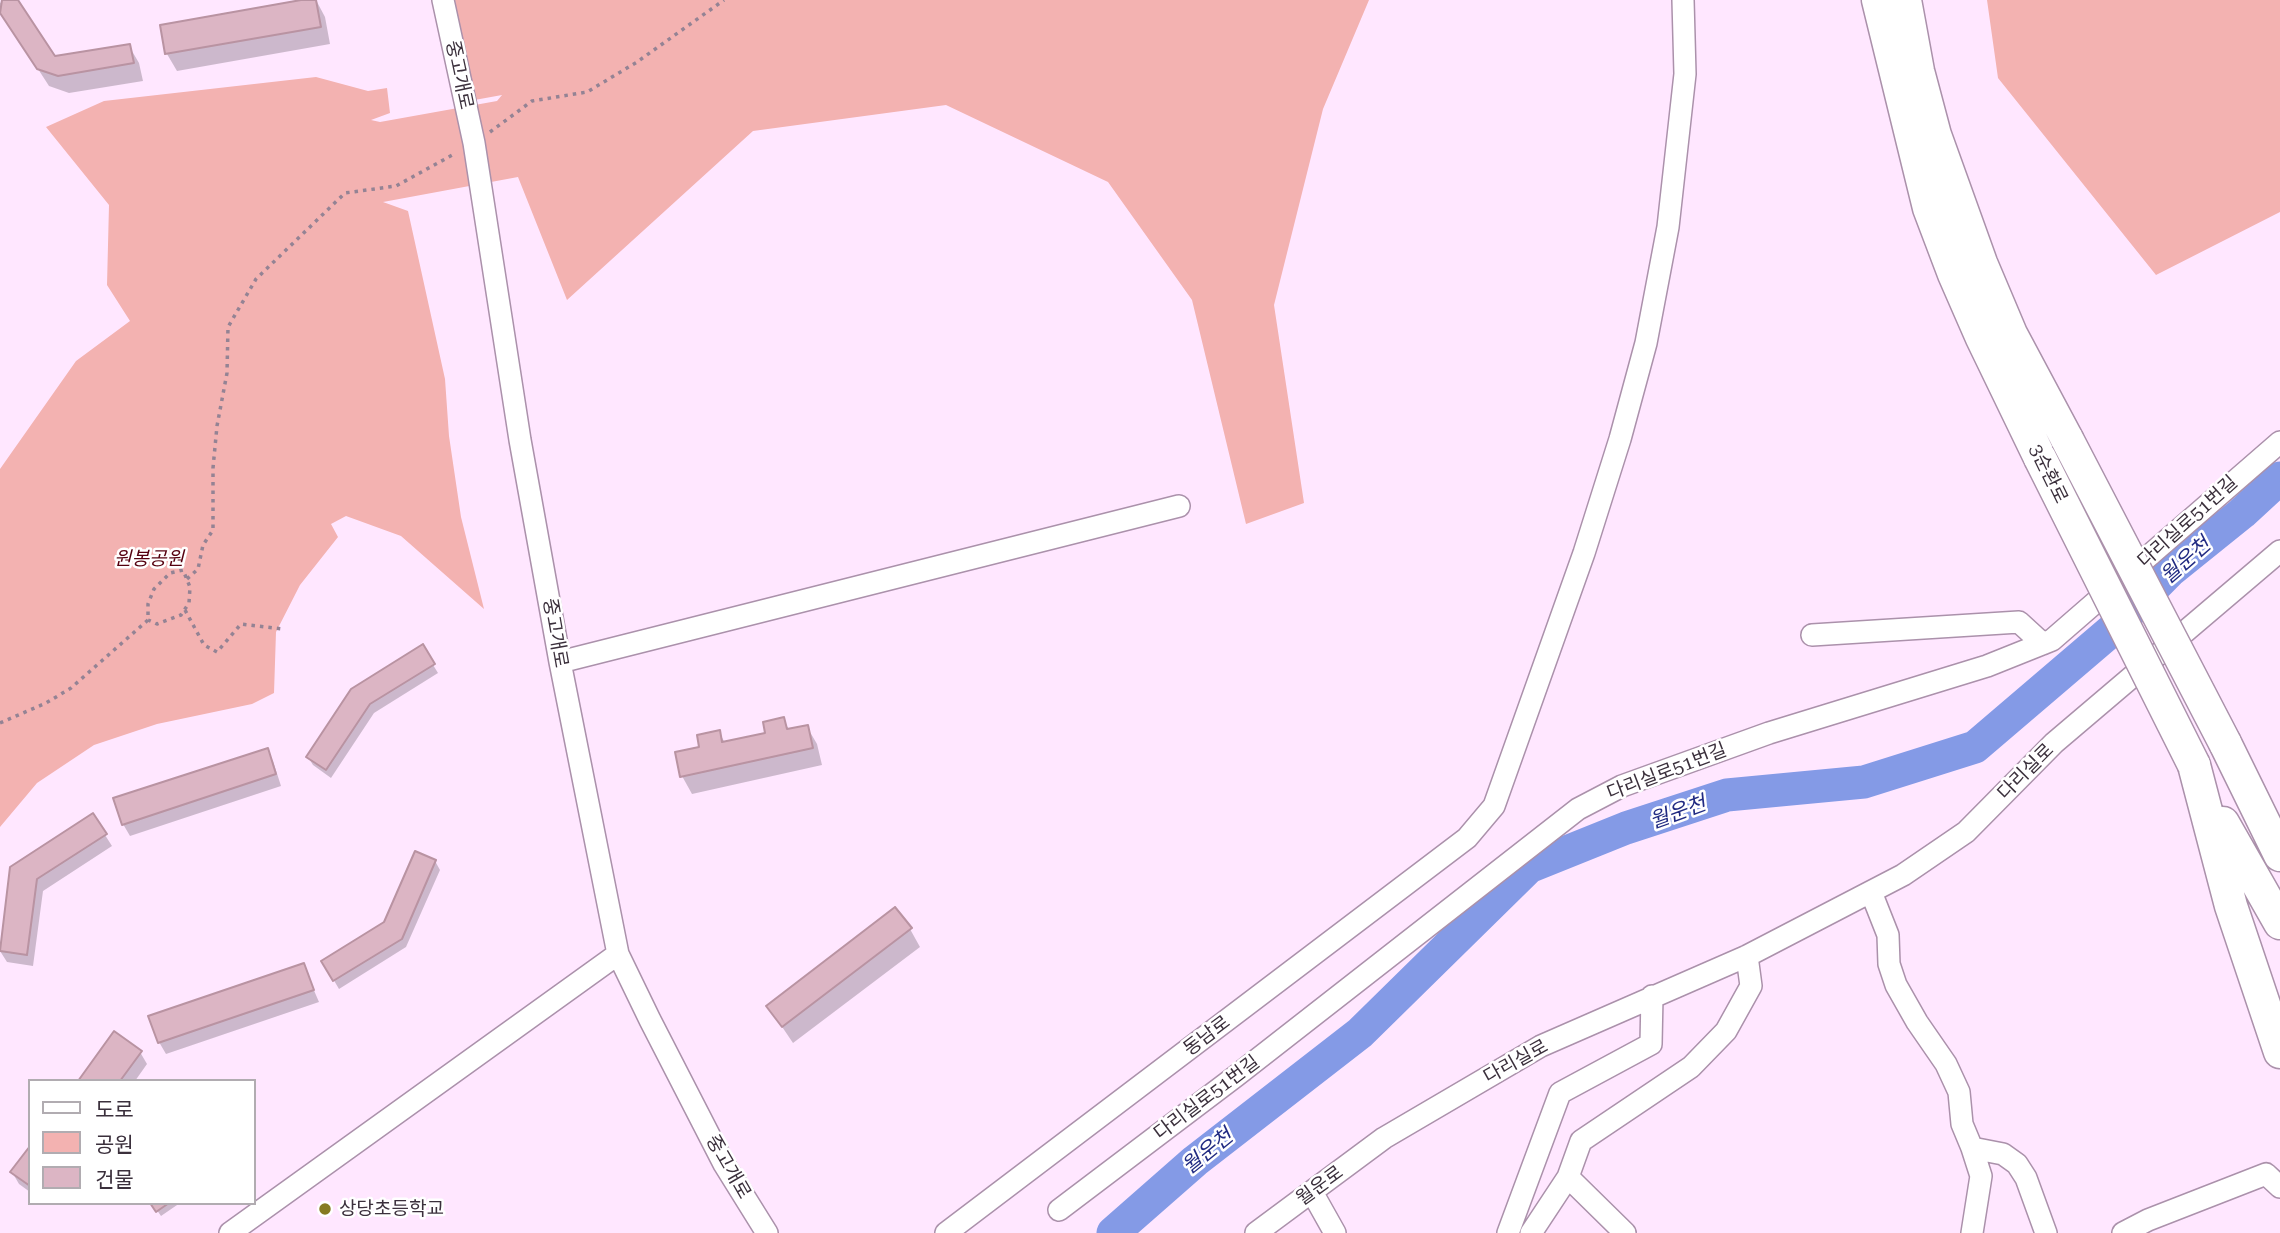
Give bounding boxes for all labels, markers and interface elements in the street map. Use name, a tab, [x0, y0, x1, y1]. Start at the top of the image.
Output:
street label: 중고개로	[441, 38, 477, 112]
street label: 3순환로	[2024, 441, 2072, 507]
street label: 다리실로51번길	[2133, 471, 2243, 573]
water label: 월운천	[2156, 532, 2216, 590]
park label: 원봉공원	[114, 548, 184, 570]
street label: 중고개로	[538, 597, 572, 669]
street label: 다리실로51번길	[1604, 739, 1730, 805]
street label: 다리실로	[1993, 739, 2059, 805]
water label: 월운천	[1646, 791, 1710, 835]
street label: 동남로	[1179, 1011, 1235, 1061]
street label: 다리실로	[1480, 1035, 1552, 1089]
street label: 다리실로51번길	[1150, 1051, 1264, 1145]
legend	[28, 1079, 256, 1205]
text: 도로	[95, 1098, 134, 1122]
water label: 월운천	[1178, 1124, 1238, 1180]
street label: 중고개로	[701, 1131, 755, 1203]
text: 공원	[95, 1133, 134, 1157]
street label: 월운로	[1292, 1161, 1348, 1211]
text: 건물	[95, 1168, 134, 1192]
place label: 상당초등학교	[339, 1198, 444, 1220]
marker: 상당초등학교	[317, 1201, 333, 1217]

